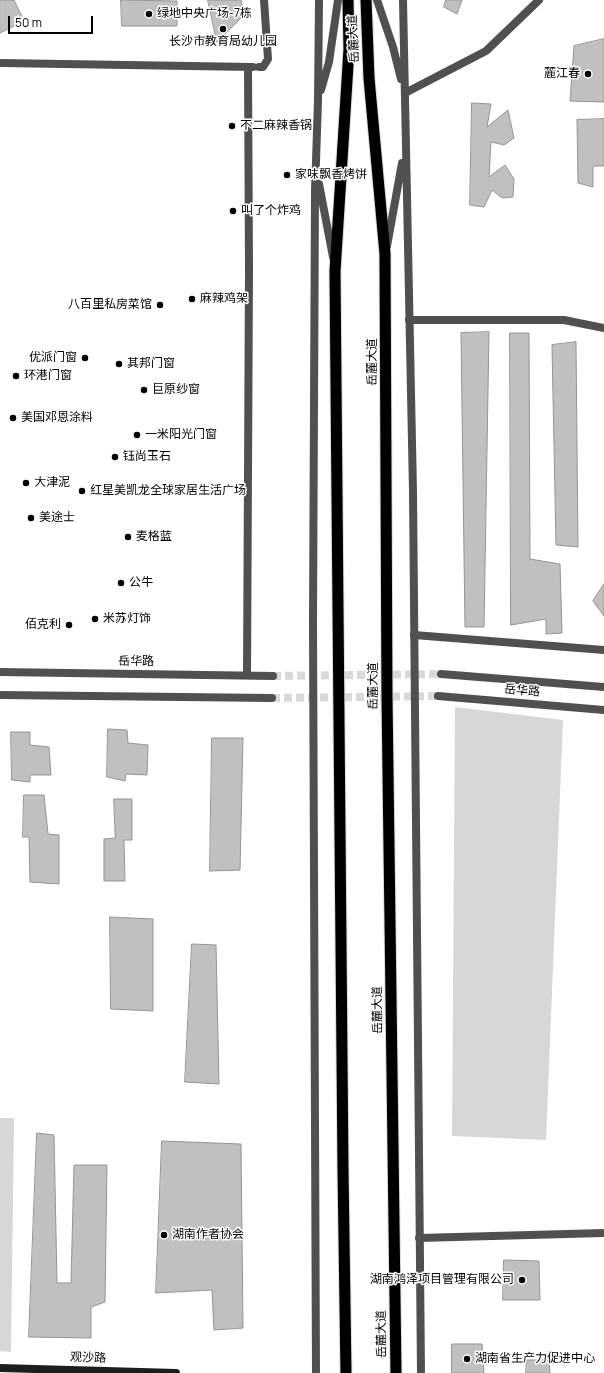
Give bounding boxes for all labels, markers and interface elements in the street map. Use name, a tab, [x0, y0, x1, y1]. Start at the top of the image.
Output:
place label: 绿地中央广场-7栋	[157, 7, 252, 21]
scale bar	[10, 8, 95, 34]
marker: 绿地中央广场-7栋	[144, 9, 154, 19]
text: 50 m	[15, 14, 42, 31]
street label: 岳麓大道	[346, 15, 362, 63]
marker: 长沙市教育局幼儿园	[218, 24, 228, 34]
place label: 长沙市教育局幼儿园	[169, 35, 277, 49]
place label: 麓江春	[544, 67, 580, 81]
marker: 麓江春	[583, 69, 593, 79]
place label: 不二麻辣香锅	[240, 119, 312, 133]
marker: 不二麻辣香锅	[227, 121, 237, 131]
place label: 家味飘香烤饼	[295, 168, 367, 182]
marker: 家味飘香烤饼	[282, 170, 292, 180]
place label: 叫了个炸鸡	[241, 204, 301, 218]
marker: 叫了个炸鸡	[228, 206, 238, 216]
place label: 麻辣鸡架	[200, 292, 248, 306]
marker: 麻辣鸡架	[187, 294, 197, 304]
place label: 八百里私房菜馆	[68, 298, 152, 312]
marker: 八百里私房菜馆	[155, 300, 165, 310]
street label: 岳麓大道	[366, 338, 380, 386]
place label: 优派门窗	[29, 351, 77, 365]
marker: 优派门窗	[80, 353, 90, 363]
place label: 其邦门窗	[127, 357, 175, 371]
marker: 其邦门窗	[114, 359, 124, 369]
place label: 环港门窗	[24, 369, 72, 383]
marker: 环港门窗	[11, 371, 21, 381]
place label: 巨原纱窗	[152, 383, 200, 397]
marker: 巨原纱窗	[139, 385, 149, 395]
place label: 美国邓恩涂料	[21, 411, 93, 425]
marker: 美国邓恩涂料	[8, 413, 18, 423]
place label: 一米阳光门窗	[145, 428, 217, 442]
marker: 一米阳光门窗	[132, 430, 142, 440]
place label: 钰尚玉石	[123, 450, 171, 464]
marker: 钰尚玉石	[110, 452, 120, 462]
place label: 大津泥	[34, 476, 70, 490]
marker: 大津泥	[21, 478, 31, 488]
place label: 红星美凯龙全球家居生活广场	[90, 484, 246, 498]
marker: 红星美凯龙全球家居生活广场	[77, 486, 87, 496]
place label: 美途士	[39, 511, 75, 525]
marker: 美途士	[26, 513, 36, 523]
place label: 麦格蓝	[136, 530, 172, 544]
marker: 麦格蓝	[123, 532, 133, 542]
place label: 公牛	[129, 576, 153, 590]
marker: 公牛	[116, 578, 126, 588]
place label: 米苏灯饰	[103, 612, 151, 626]
marker: 米苏灯饰	[90, 614, 100, 624]
place label: 佰克利	[25, 618, 61, 632]
marker: 佰克利	[64, 620, 74, 630]
street label: 岳华路	[118, 655, 154, 669]
street label: 岳麓大道	[367, 662, 381, 710]
street label: 岳华路	[503, 682, 541, 700]
street label: 岳麓大道	[370, 986, 386, 1034]
place label: 湖南作者协会	[172, 1228, 244, 1242]
marker: 湖南作者协会	[159, 1230, 169, 1240]
place label: 湖南鸿泽项目管理有限公司	[370, 1273, 514, 1287]
marker: 湖南鸿泽项目管理有限公司	[517, 1275, 527, 1285]
street label: 岳麓大道	[374, 1310, 390, 1358]
street label: 观沙路	[70, 1350, 106, 1366]
place label: 湖南省生产力促进中心	[475, 1352, 595, 1366]
marker: 湖南省生产力促进中心	[462, 1354, 472, 1364]

